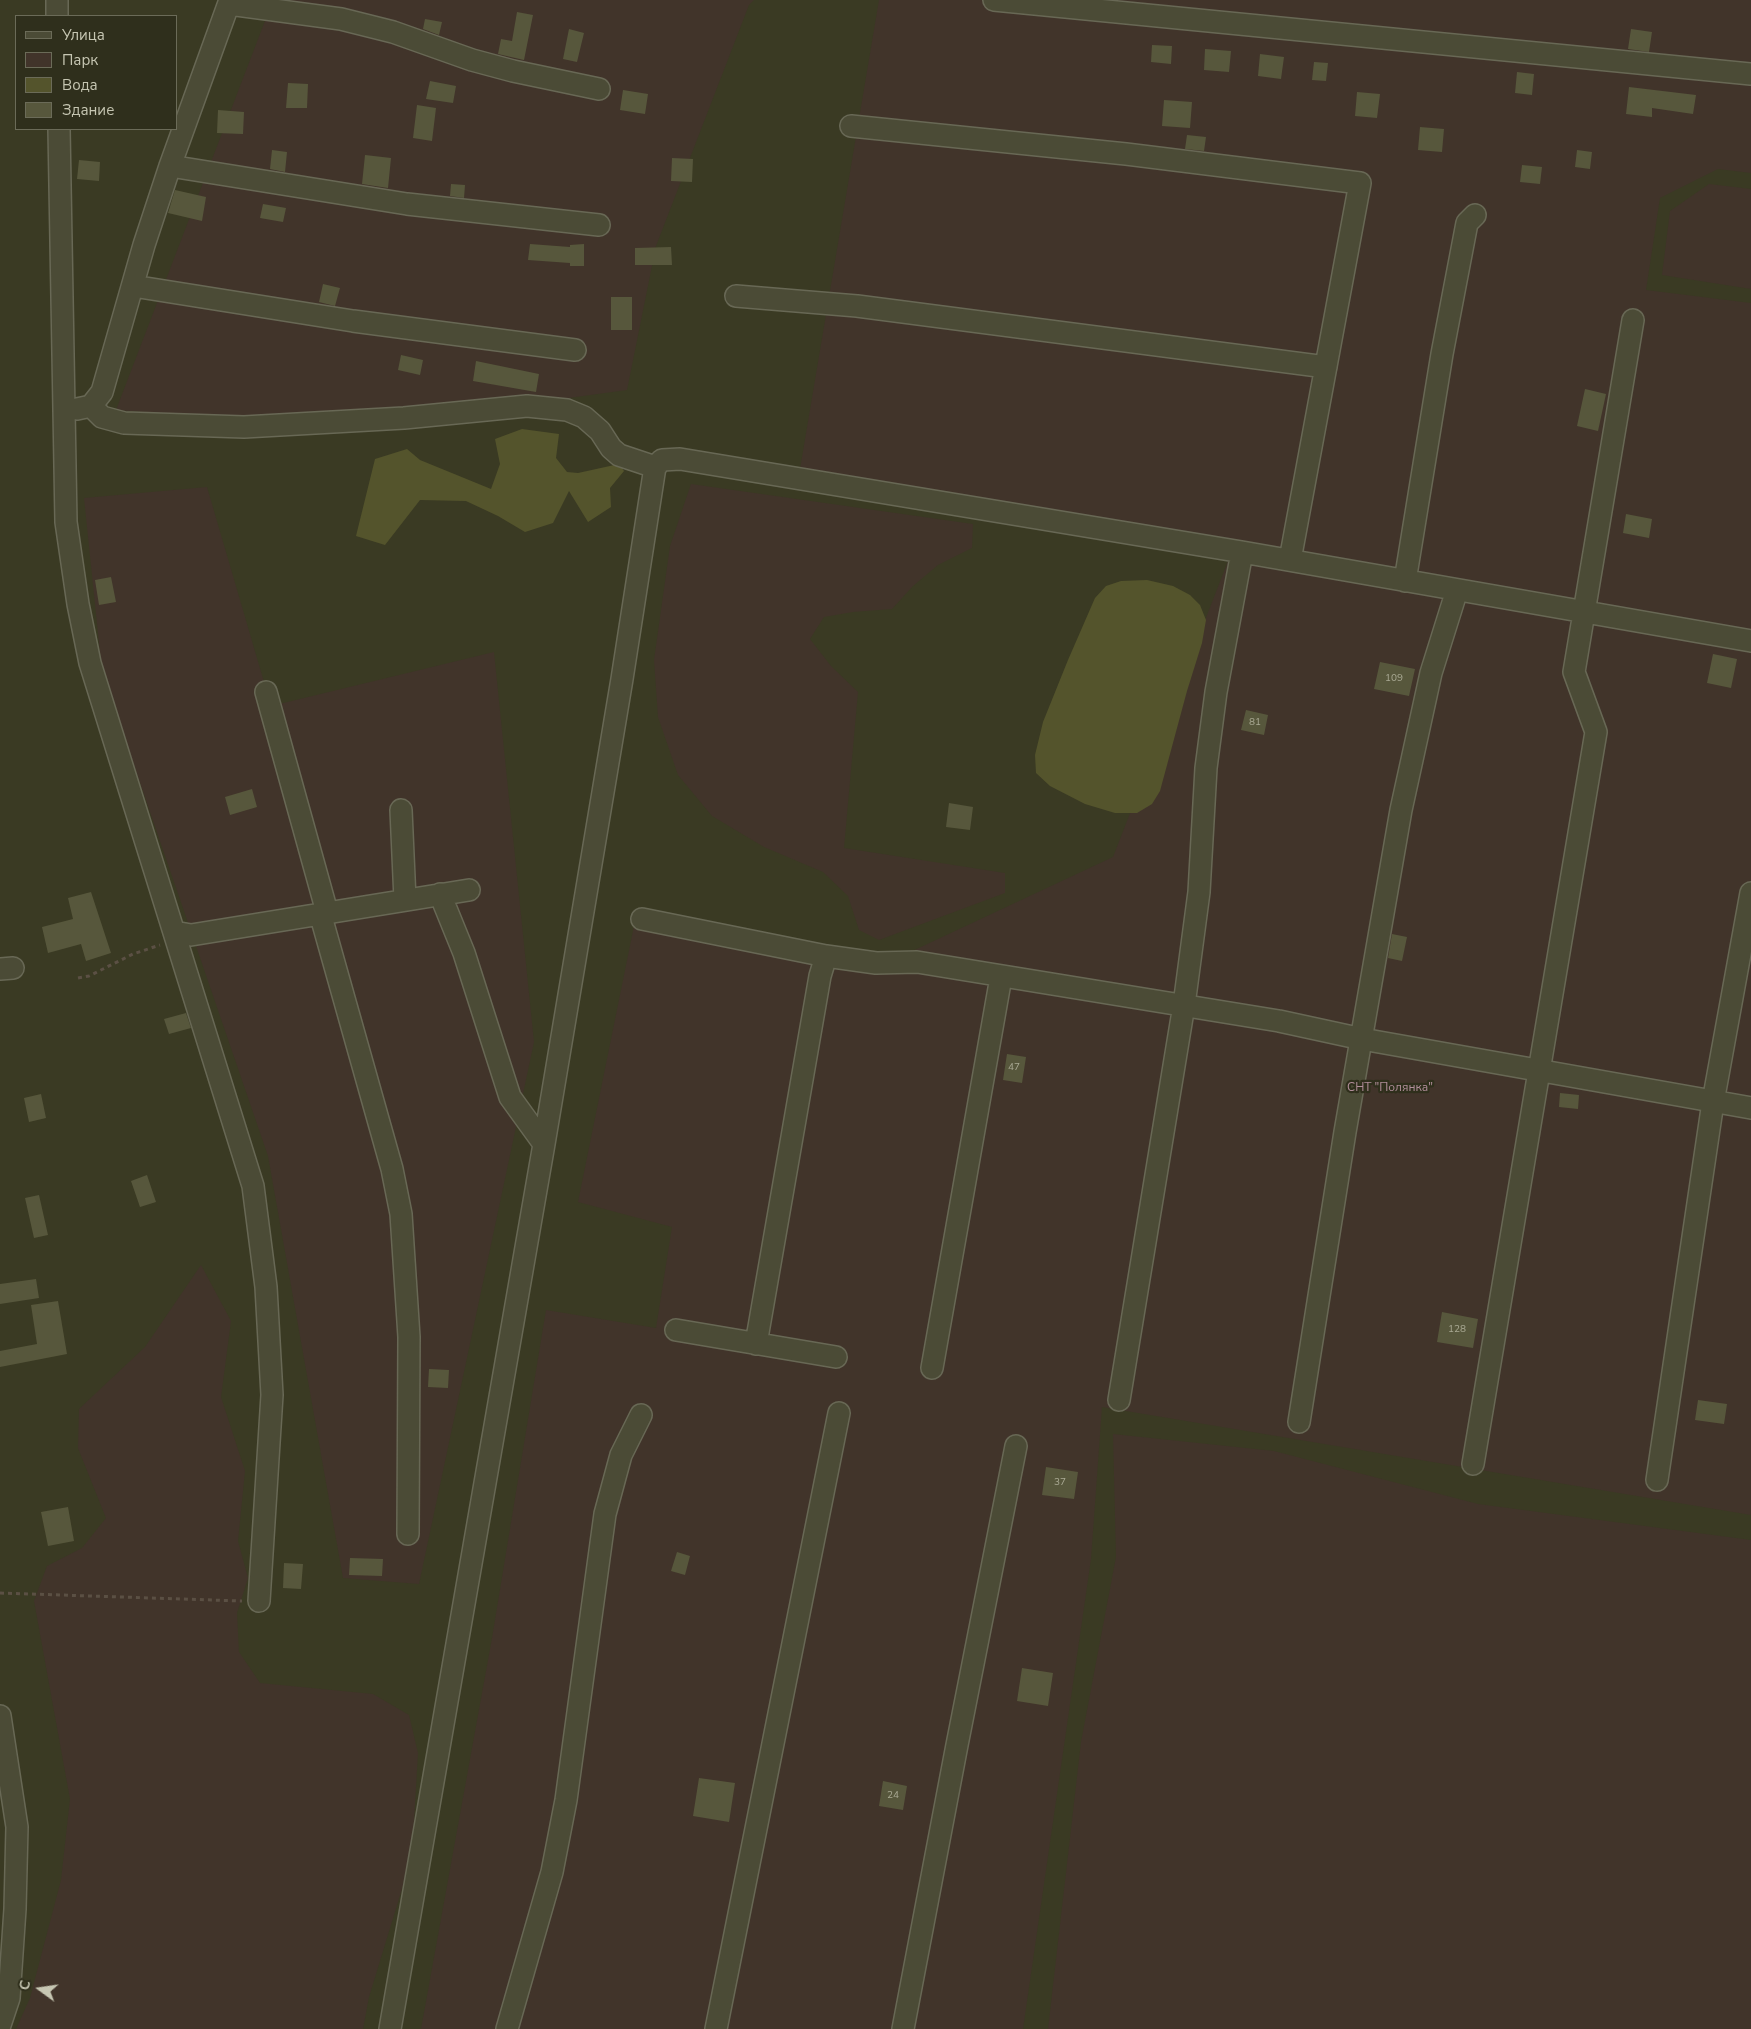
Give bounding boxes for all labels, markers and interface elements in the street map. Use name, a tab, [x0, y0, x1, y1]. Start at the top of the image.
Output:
legend	[15, 15, 178, 130]
text: Улица	[62, 25, 105, 45]
text: Парк	[62, 50, 98, 70]
text: Вода	[62, 75, 98, 95]
text: Здание	[62, 100, 114, 120]
house number: 109	[1385, 673, 1403, 685]
house number: 81	[1249, 717, 1261, 729]
house number: 47	[1008, 1062, 1020, 1074]
park label: СНТ "Полянка"	[1347, 1081, 1433, 1095]
house number: 128	[1448, 1324, 1466, 1336]
house number: 37	[1054, 1477, 1066, 1489]
house number: 24	[887, 1790, 899, 1802]
north arrow	[15, 1964, 65, 2014]
text: С	[15, 1978, 35, 1992]

